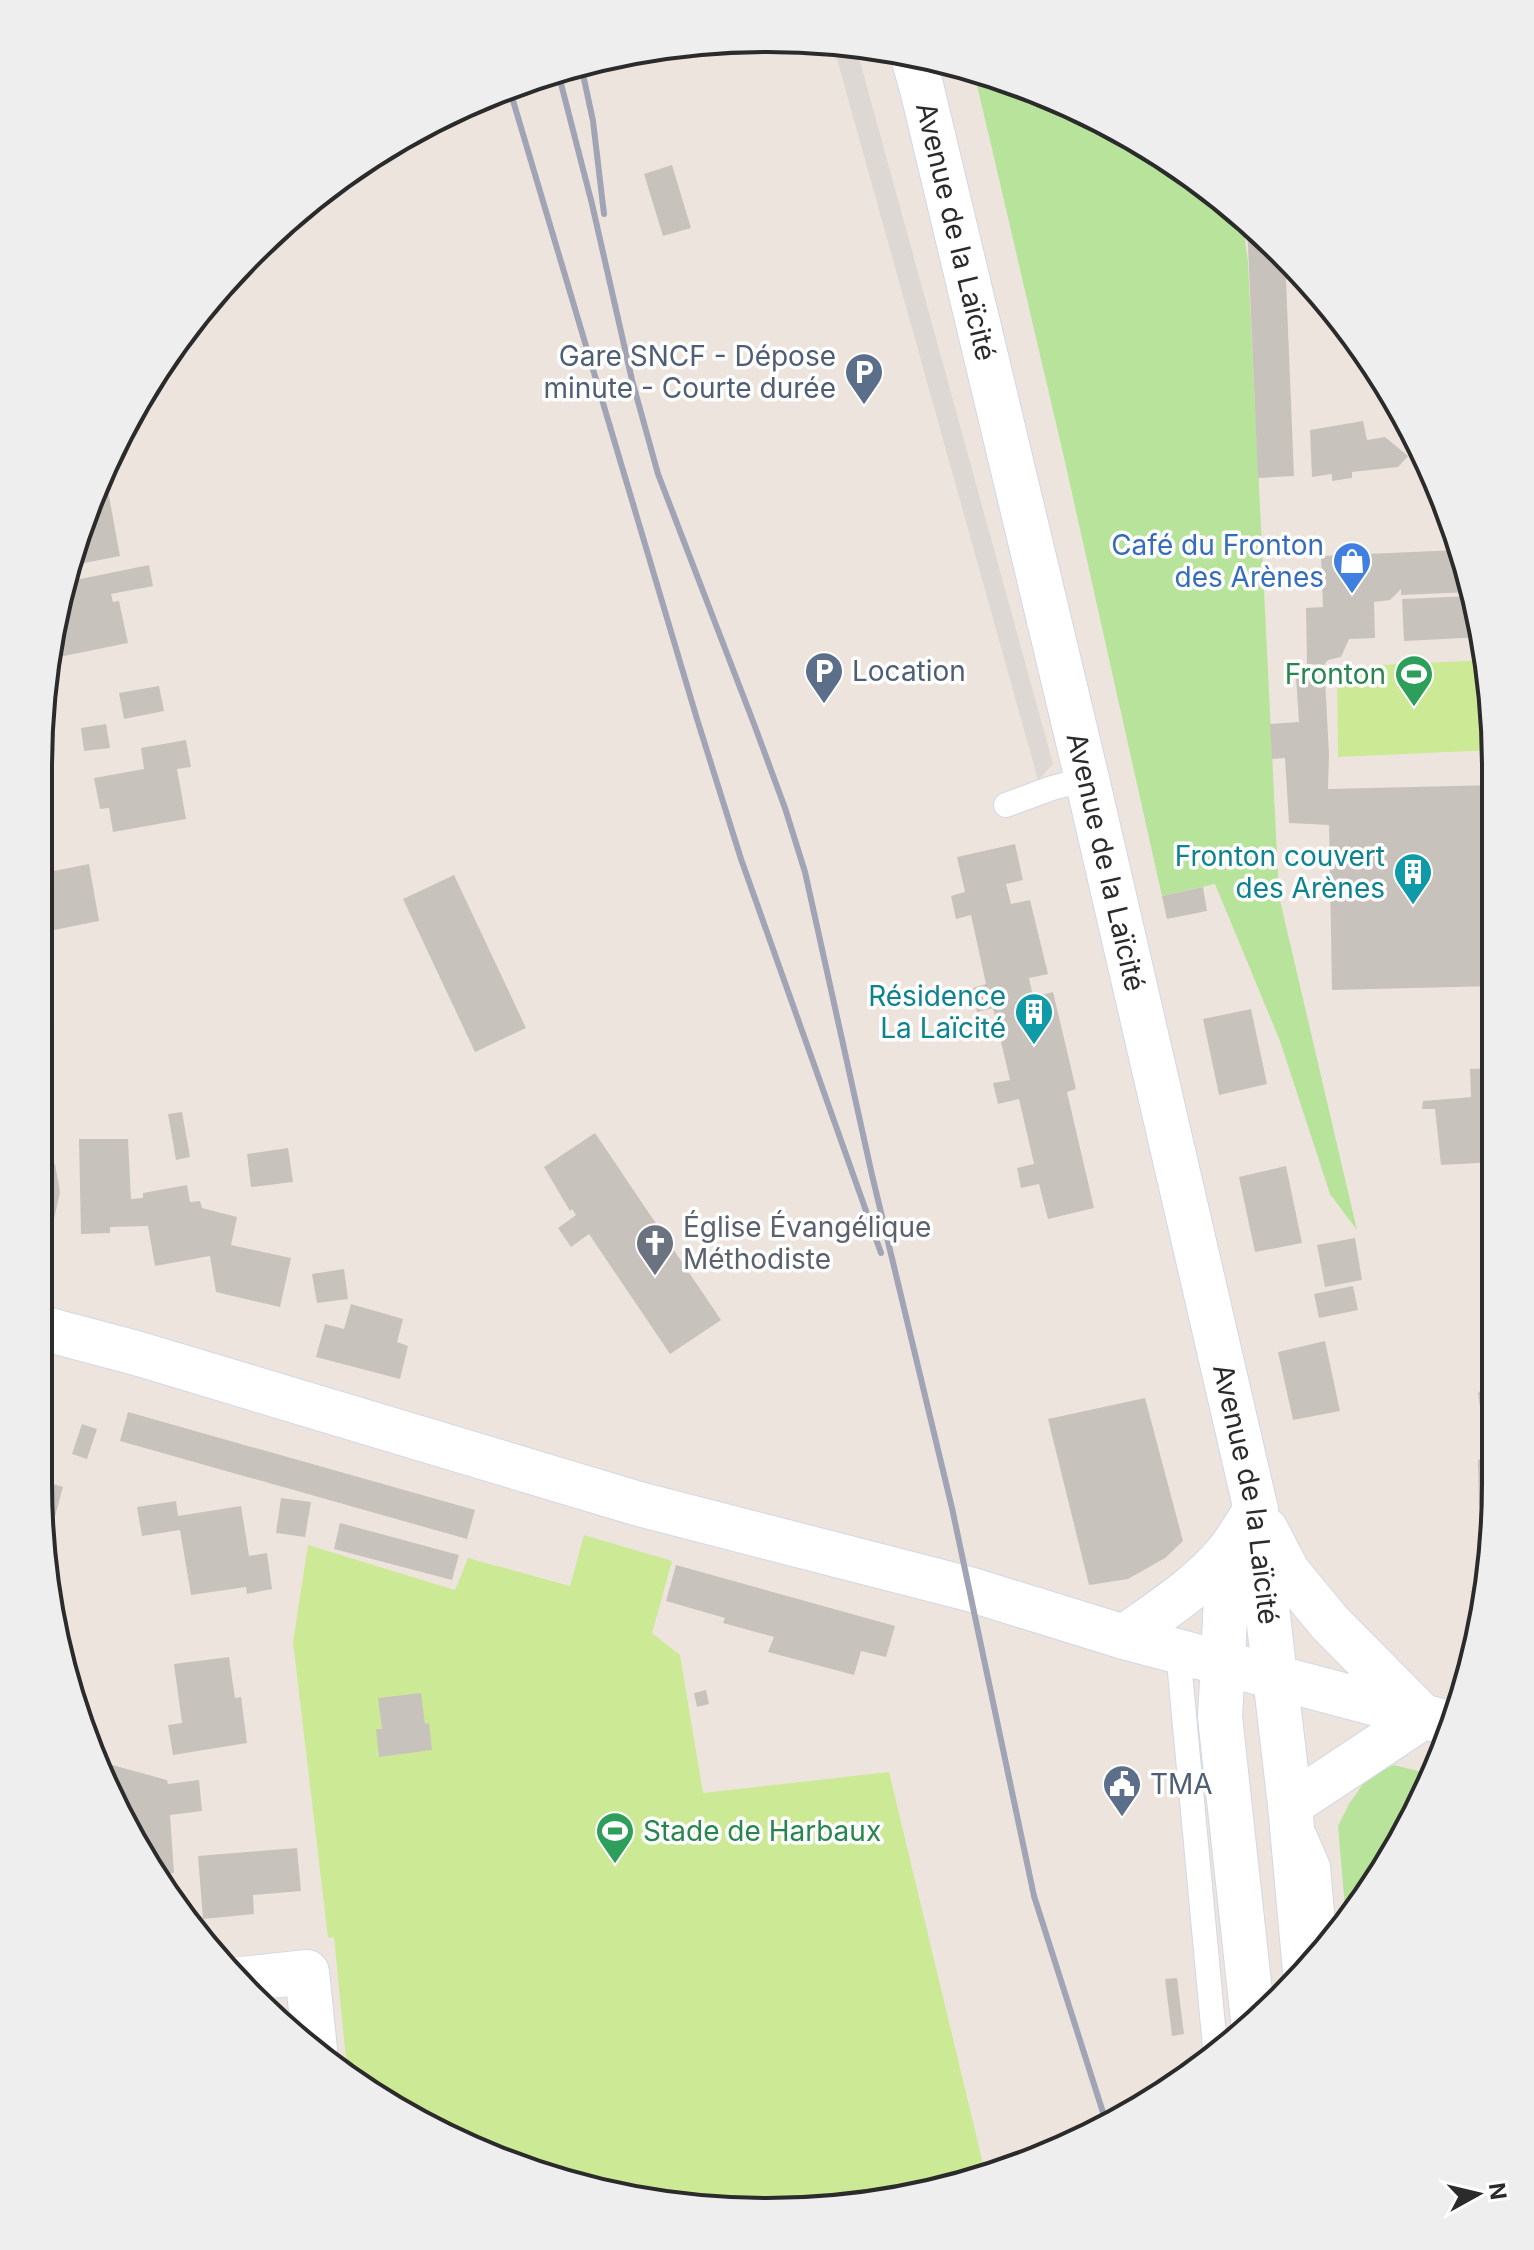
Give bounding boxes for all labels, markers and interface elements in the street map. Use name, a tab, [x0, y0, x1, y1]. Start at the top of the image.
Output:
street label: Avenue de la Laïcité	[909, 99, 1003, 364]
place label: Gare SNCF - Dépose minute - Courte durée	[543, 339, 836, 405]
parking icon: Gare SNCF - Dépose minute - Courte durée	[843, 351, 885, 406]
place label: Café du Fronton des Arènes	[1111, 528, 1324, 594]
shop icon: Café du Fronton des Arènes	[1331, 540, 1373, 595]
parking icon: Location	[803, 650, 845, 705]
sports icon: Fronton	[1393, 653, 1435, 708]
place label: Location	[852, 654, 966, 688]
place label: Fronton	[1285, 657, 1386, 691]
street label: Avenue de la Laïcité	[1060, 729, 1153, 995]
place label: Fronton couvert des Arènes	[1175, 839, 1385, 905]
building icon: Fronton couvert des Arènes	[1392, 851, 1434, 906]
place label: Résidence La Laïcité	[868, 979, 1006, 1045]
building icon: Résidence La Laïcité	[1013, 991, 1055, 1046]
place label: Église Évangélique Méthodiste	[683, 1209, 931, 1276]
church icon: Église Évangélique Méthodiste	[634, 1222, 676, 1277]
street label: Avenue de la Laïcité	[1206, 1361, 1286, 1626]
public building icon: TMA	[1101, 1763, 1143, 1818]
place label: TMA	[1150, 1767, 1213, 1801]
sports icon: Stade de Harbaux	[594, 1810, 636, 1865]
place label: Stade de Harbaux	[643, 1814, 881, 1848]
north arrow	[1438, 2154, 1518, 2234]
text: N	[1484, 2181, 1512, 2201]

